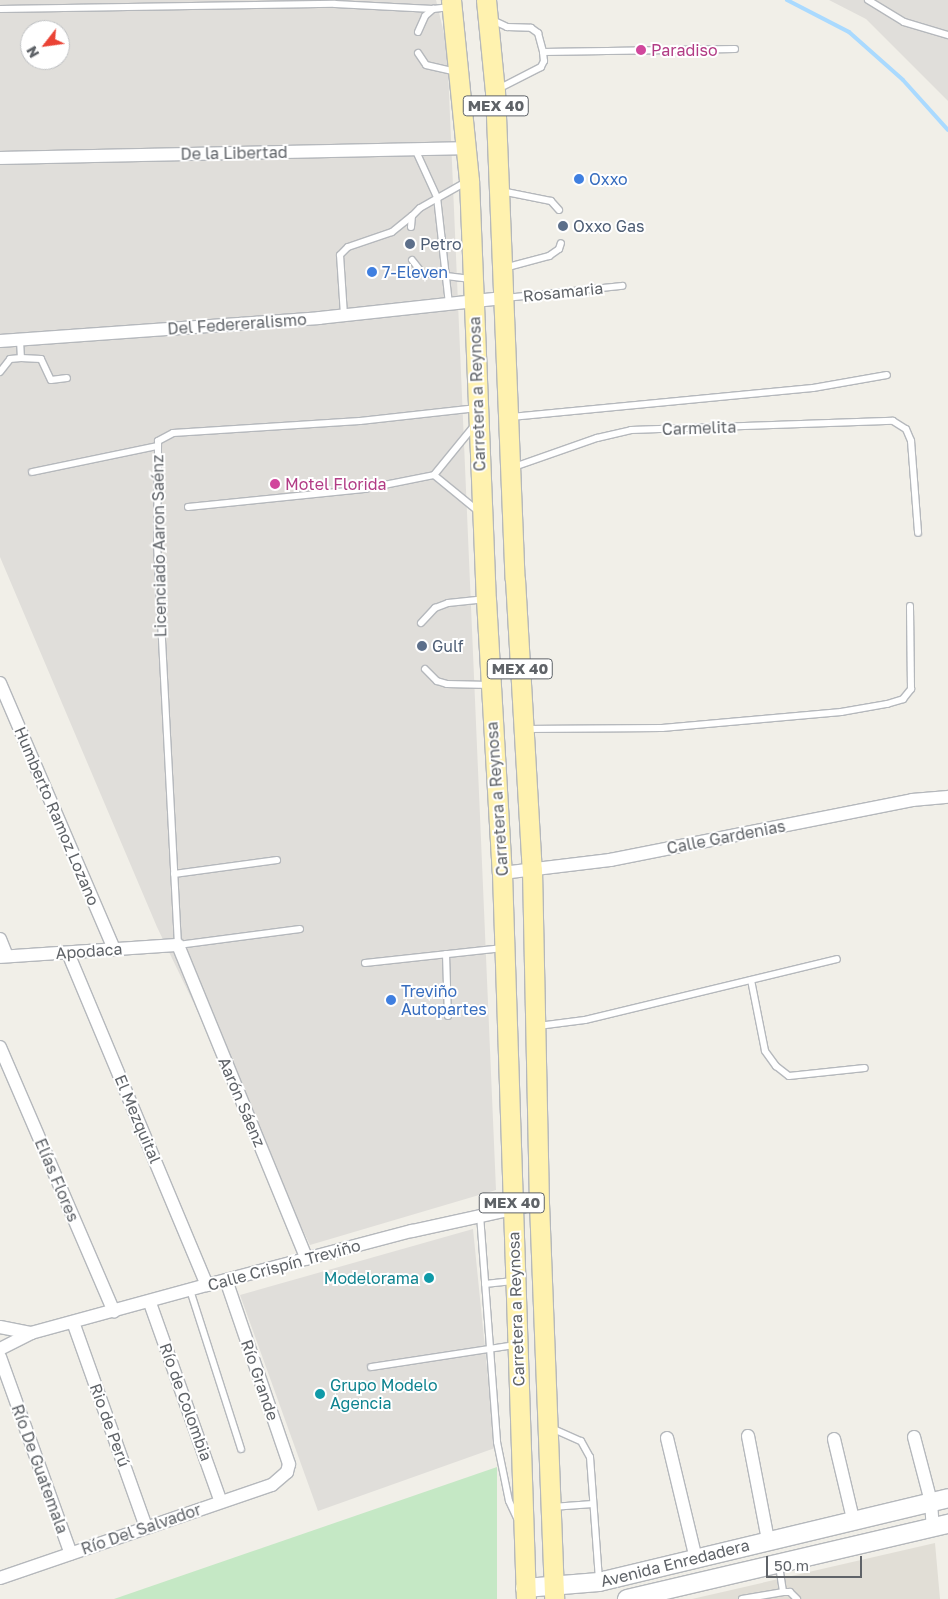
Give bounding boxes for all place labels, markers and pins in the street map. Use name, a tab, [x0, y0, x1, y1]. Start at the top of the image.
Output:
place label: Paradiso	[651, 40, 718, 60]
marker: Paradiso	[635, 44, 647, 56]
place label: Oxxo	[589, 169, 628, 189]
marker: Oxxo	[573, 173, 585, 185]
place label: Oxxo Gas	[573, 216, 645, 236]
marker: Oxxo Gas	[557, 220, 569, 232]
place label: Petro	[420, 234, 462, 254]
marker: Petro	[404, 238, 416, 250]
place label: 7-Eleven	[382, 262, 448, 282]
marker: 7-Eleven	[366, 266, 378, 278]
place label: Motel Florida	[285, 474, 387, 494]
marker: Motel Florida	[269, 478, 281, 490]
place label: Gulf	[432, 636, 464, 656]
marker: Gulf	[416, 640, 428, 652]
place label: Treviño Autopartes	[401, 981, 487, 1019]
marker: Treviño Autopartes	[385, 994, 397, 1006]
place label: Modelorama	[324, 1268, 419, 1288]
marker: Modelorama	[423, 1272, 435, 1284]
place label: Grupo Modelo Agencia	[330, 1375, 438, 1413]
marker: Grupo Modelo Agencia	[314, 1388, 326, 1400]

